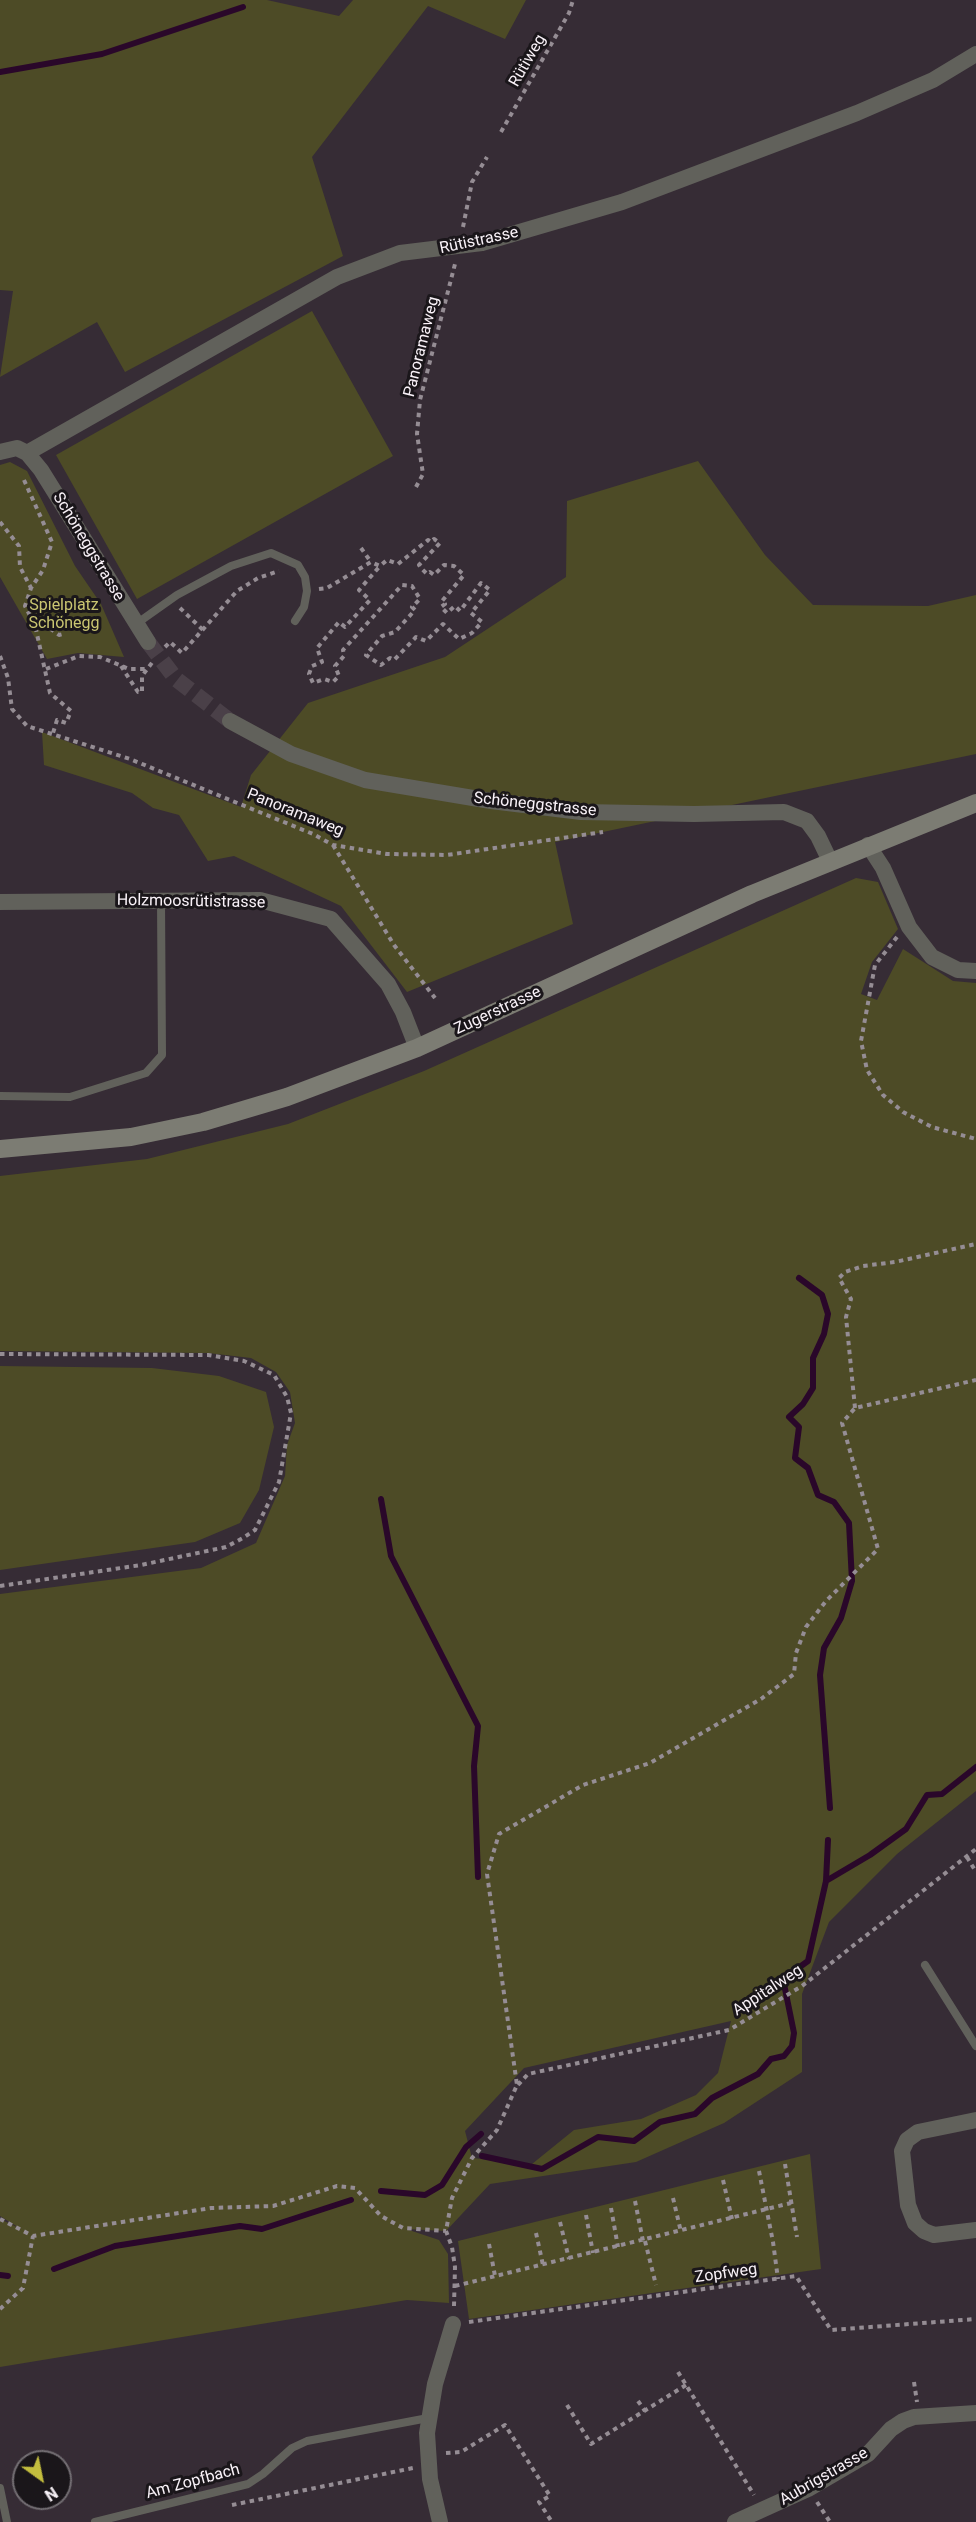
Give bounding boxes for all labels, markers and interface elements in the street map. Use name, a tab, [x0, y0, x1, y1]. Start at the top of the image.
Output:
street label: Rütiweg	[505, 31, 551, 91]
street label: Rütistrasse	[438, 223, 520, 259]
street label: Panoramaweg	[400, 295, 444, 399]
street label: Schöneggstrasse	[48, 489, 128, 605]
park label: Spielplatz Schönegg	[28, 596, 100, 634]
street label: Panoramaweg	[244, 785, 346, 841]
street label: Schöneggstrasse	[473, 789, 597, 821]
street label: Holzmoosrütistrasse	[117, 891, 265, 913]
street label: Zugerstrasse	[452, 983, 544, 1039]
street label: Appitalweg	[729, 1961, 807, 2021]
street label: Zopfweg	[694, 2260, 758, 2288]
street label: Aubrigstrasse	[776, 2444, 872, 2510]
north arrow	[12, 2450, 72, 2510]
street label: Am Zopfbach	[144, 2460, 242, 2504]
text: N	[41, 2483, 61, 2505]

